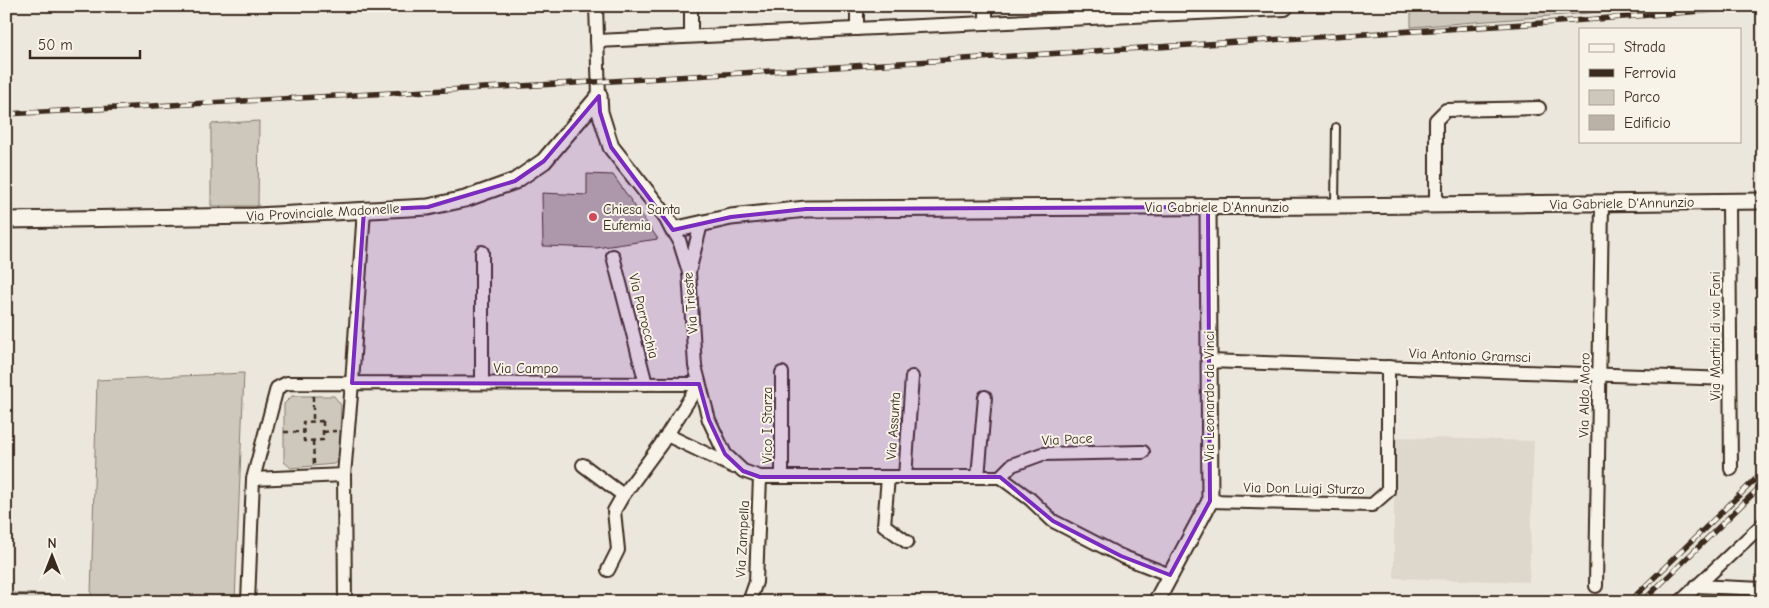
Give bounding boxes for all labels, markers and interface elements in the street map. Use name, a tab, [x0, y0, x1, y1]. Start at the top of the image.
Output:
scale bar	[30, 28, 140, 60]
legend	[1579, 28, 1742, 142]
text: 50 m	[38, 36, 73, 54]
text: Strada	[1624, 38, 1666, 56]
text: Ferrovia	[1624, 64, 1676, 82]
text: Parco	[1624, 88, 1660, 106]
text: Edificio	[1624, 114, 1671, 132]
street label: Via Gabriele D'Annunzio	[1550, 194, 1694, 213]
street label: Via Gabriele D'Annunzio	[1145, 199, 1289, 216]
street label: Via Provinciale Madonelle	[246, 200, 400, 225]
place label: Chiesa Santa Eufemia	[603, 201, 681, 234]
marker: Chiesa Santa Eufemia	[587, 211, 599, 223]
street label: Via Trieste	[679, 271, 702, 335]
street label: Via Martiri di via Fani	[1707, 271, 1724, 401]
street label: Via Parrocchia	[625, 272, 662, 360]
street label: Via Leonardo da Vinci	[1201, 330, 1218, 462]
street label: Via Antonio Gramsci	[1409, 345, 1531, 366]
street label: Via Aldo Moro	[1575, 352, 1594, 438]
street label: Via Campo	[494, 360, 558, 377]
street label: Vico I Starza	[759, 387, 776, 463]
street label: Via Assunta	[883, 391, 904, 461]
street label: Via Pace	[1041, 430, 1093, 449]
street label: Via Don Luigi Sturzo	[1243, 479, 1365, 498]
street label: Via Zampella	[732, 500, 753, 578]
north arrow	[28, 530, 78, 580]
text: N	[47, 535, 57, 552]

